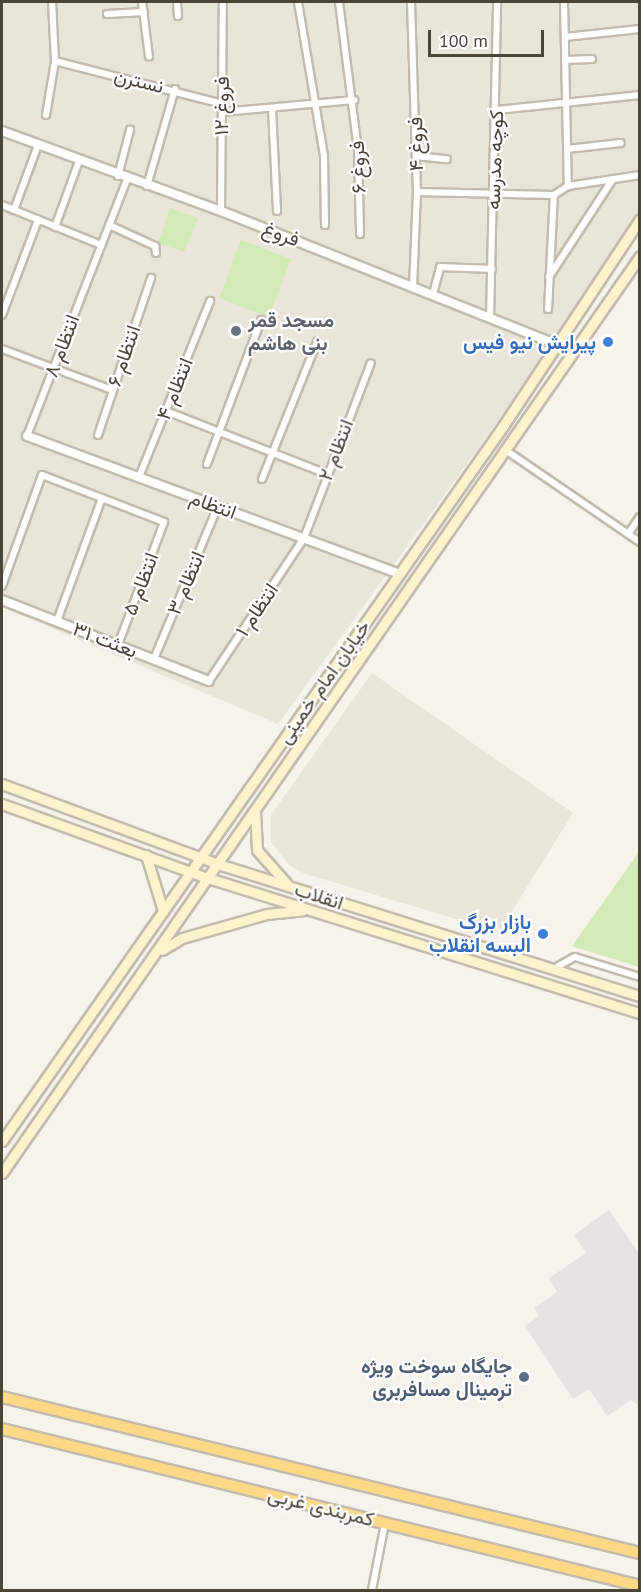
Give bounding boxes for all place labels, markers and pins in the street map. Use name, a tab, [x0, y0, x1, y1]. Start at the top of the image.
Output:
place label: مسجد قمر بنی هاشم	[248, 308, 334, 355]
marker: مسجد قمر بنی هاشم	[229, 324, 243, 338]
place label: پیرایش نیو فیس	[463, 330, 596, 354]
marker: پیرایش نیو فیس	[601, 335, 615, 349]
place label: بازار بزرگ البسه انقلاب	[429, 910, 531, 957]
marker: بازار بزرگ البسه انقلاب	[536, 927, 550, 941]
place label: جایگاه سوخت ویژه ترمینال مسافربری	[361, 1354, 512, 1401]
marker: جایگاه سوخت ویژه ترمینال مسافربری	[517, 1370, 531, 1384]

